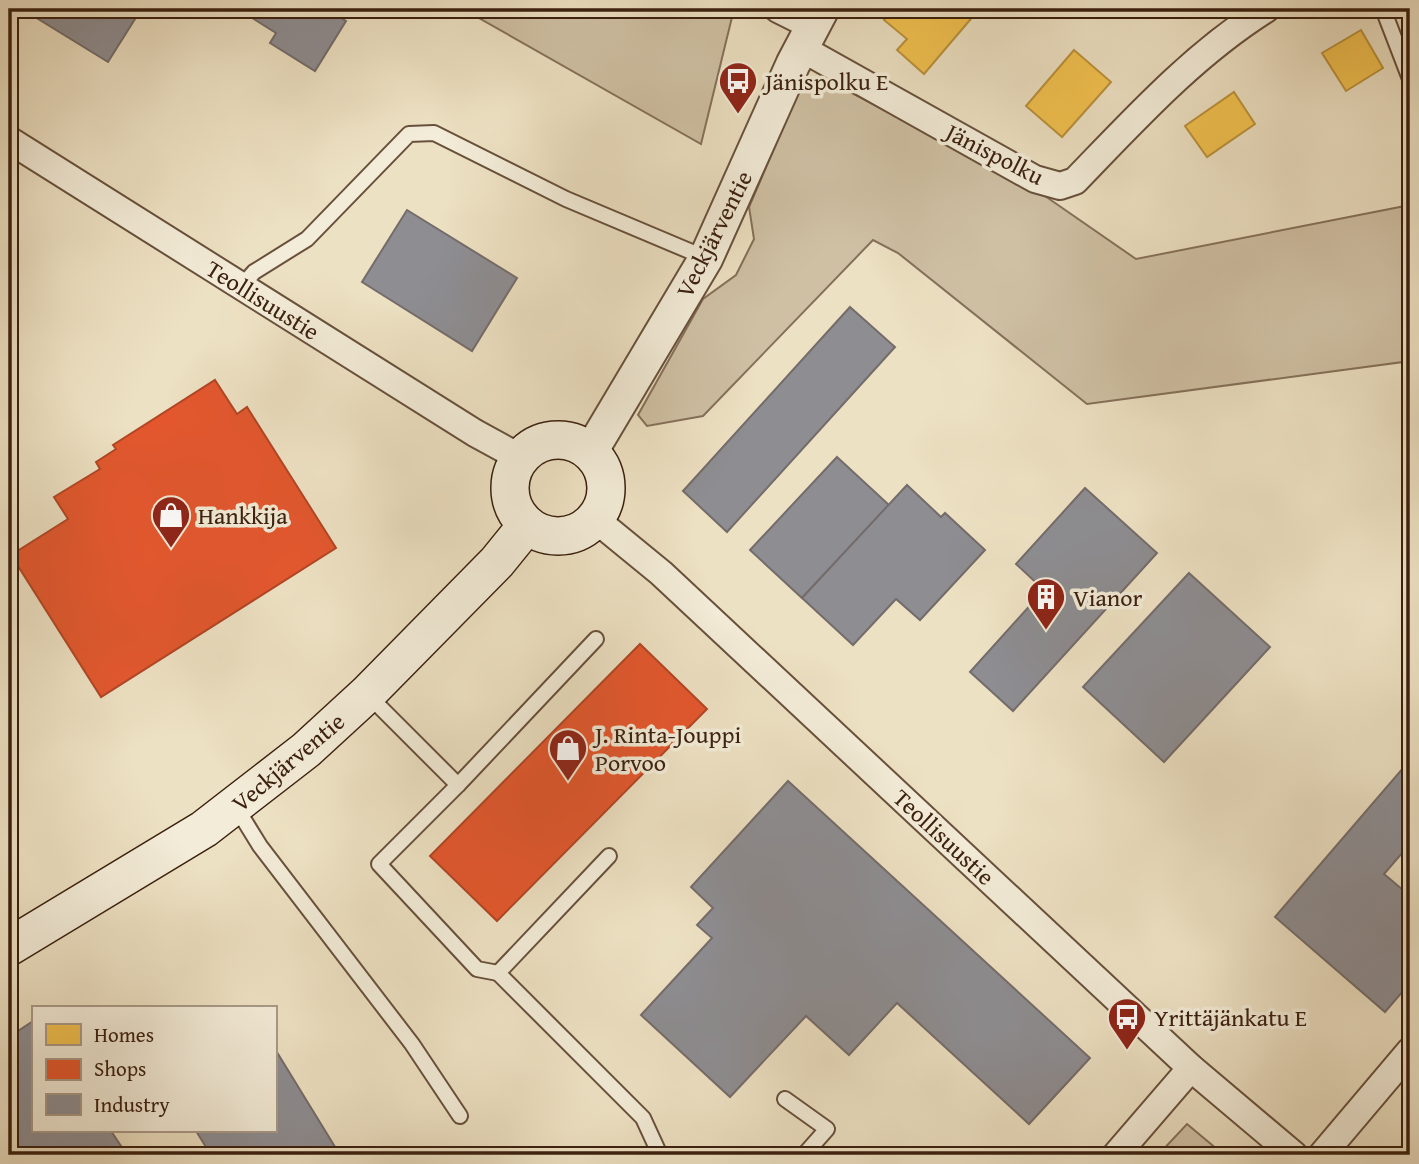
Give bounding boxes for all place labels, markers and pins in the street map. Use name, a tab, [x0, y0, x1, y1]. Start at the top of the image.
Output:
bus stop icon: Jänispolku E	[717, 60, 759, 115]
place label: Jänispolku E	[762, 64, 888, 99]
shop icon: Hankkija	[150, 494, 192, 549]
place label: Hankkija	[198, 498, 288, 533]
building icon: Vianor	[1025, 576, 1067, 631]
place label: Vianor	[1073, 580, 1143, 615]
place label: J. Rinta-Jouppi Porvoo	[592, 717, 741, 780]
shop icon: J. Rinta-Jouppi Porvoo	[547, 727, 589, 782]
bus stop icon: Yrittäjänkatu E	[1106, 996, 1148, 1051]
place label: Yrittäjänkatu E	[1154, 1000, 1307, 1035]

